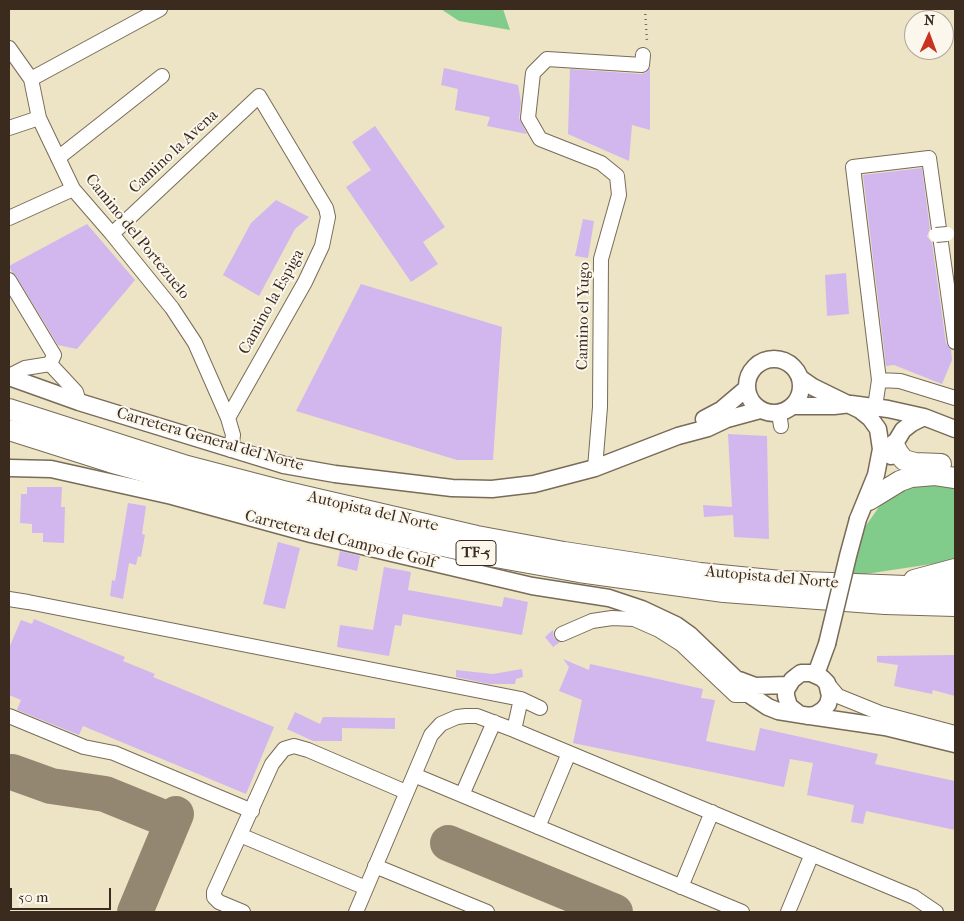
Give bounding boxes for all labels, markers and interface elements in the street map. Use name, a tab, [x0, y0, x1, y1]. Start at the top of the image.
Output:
north arrow	[904, 10, 954, 60]
text: N	[924, 12, 935, 29]
street label: Camino la Avena	[126, 106, 222, 198]
street label: Camino del Portezuelo	[81, 171, 193, 303]
street label: Camino la Espiga	[235, 246, 309, 358]
street label: Camino el Yugo	[573, 262, 595, 370]
street label: Carretera General del Norte	[114, 404, 306, 476]
street label: Autopista del Norte	[306, 488, 440, 536]
street label: Carretera del Campo de Golf	[243, 507, 437, 573]
road number: TF-5	[456, 540, 496, 566]
street label: Autopista del Norte	[705, 563, 839, 593]
scale bar	[12, 878, 114, 910]
text: 50 m	[18, 888, 48, 906]

